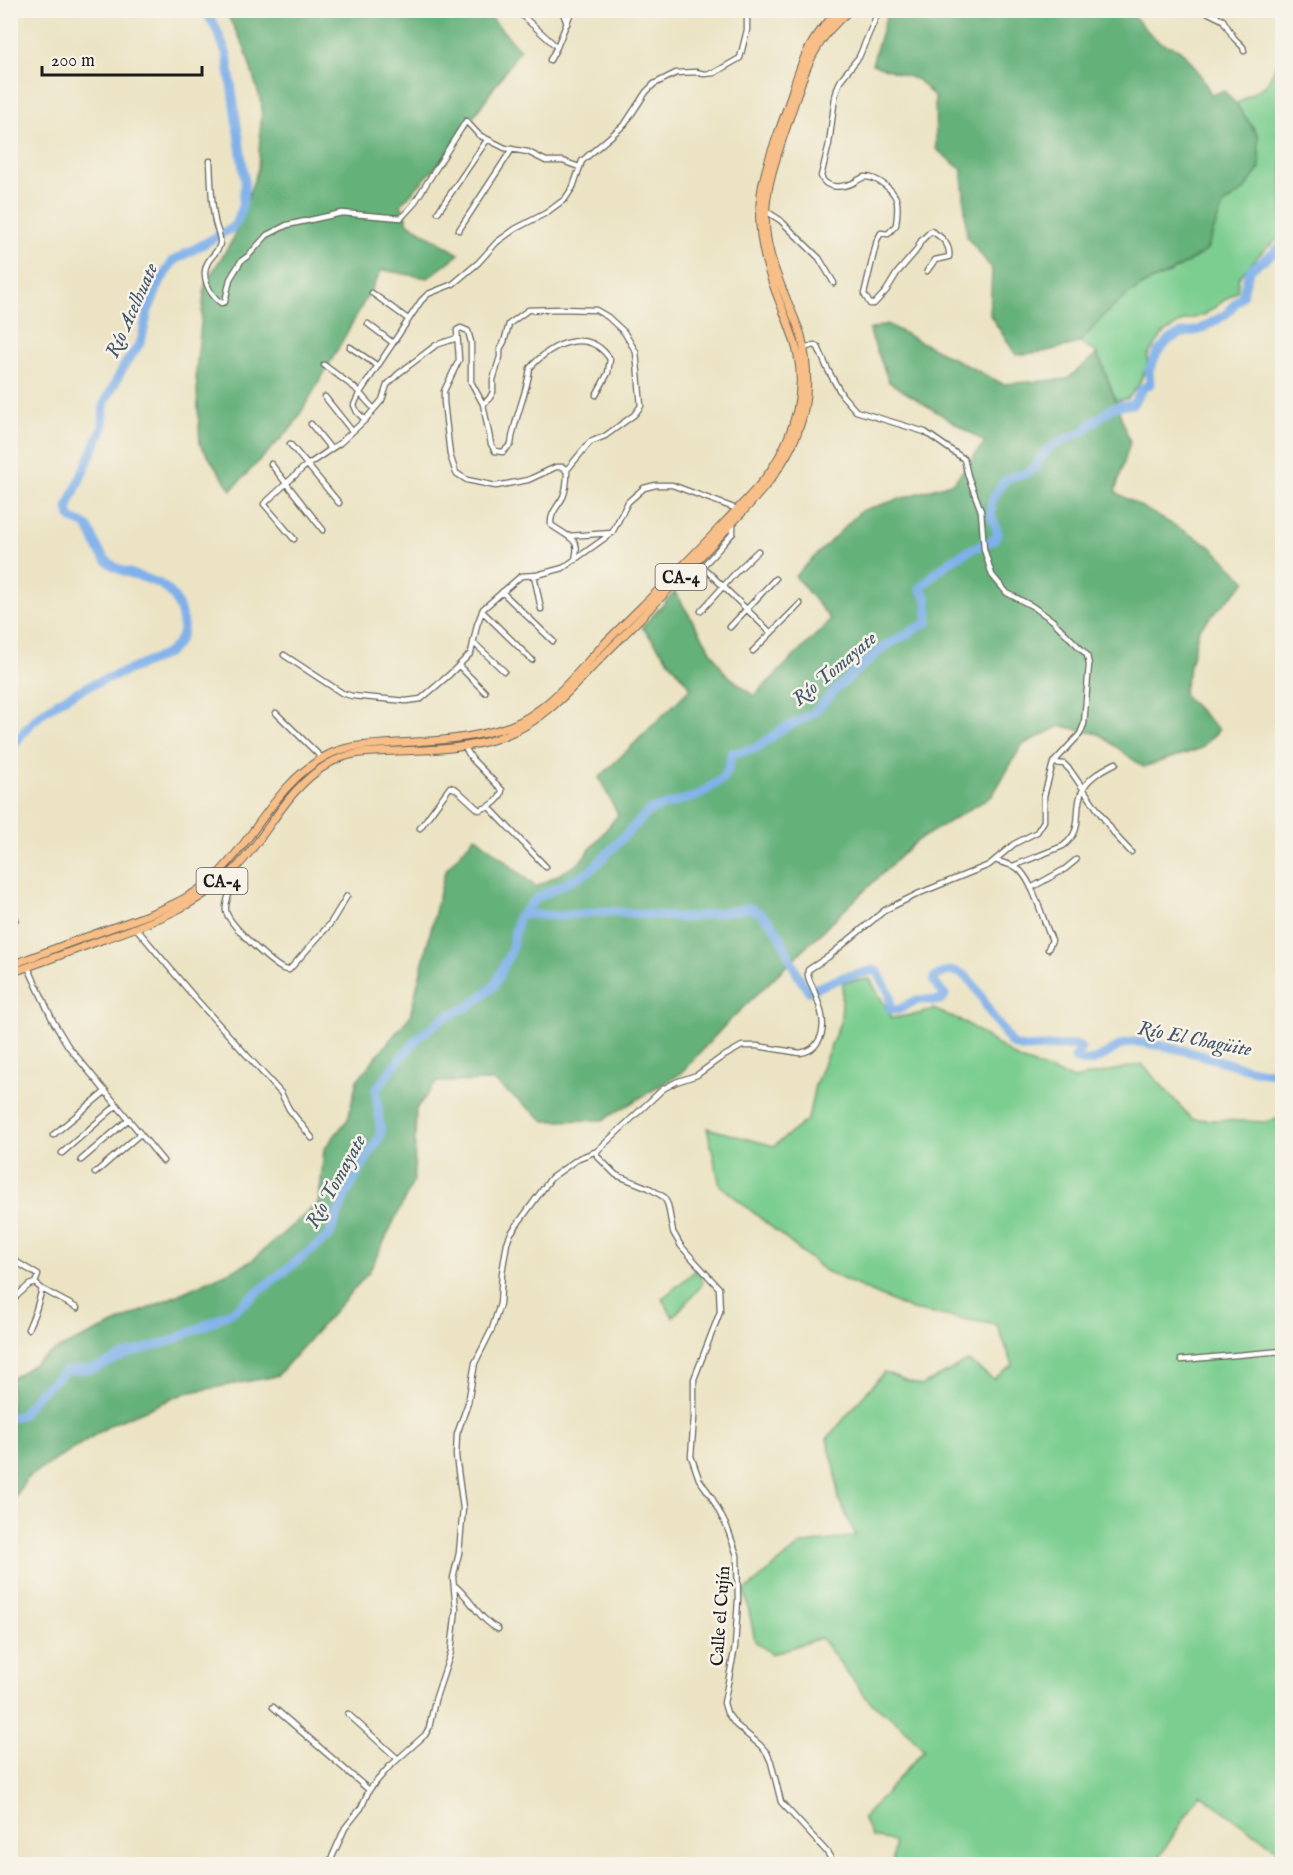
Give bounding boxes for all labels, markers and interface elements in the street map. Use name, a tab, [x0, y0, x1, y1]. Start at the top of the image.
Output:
scale bar	[42, 39, 202, 77]
text: 200 m	[51, 50, 95, 73]
water label: Río Acelhuate	[100, 259, 164, 362]
road number: CA-4	[656, 564, 706, 590]
water label: Río Tomayate	[787, 626, 883, 712]
road number: CA-4	[196, 868, 248, 894]
water label: Río El Chagüite	[1135, 1016, 1254, 1064]
water label: Río Tomayate	[300, 1130, 372, 1233]
street label: Calle el Cujín	[707, 1565, 737, 1667]

